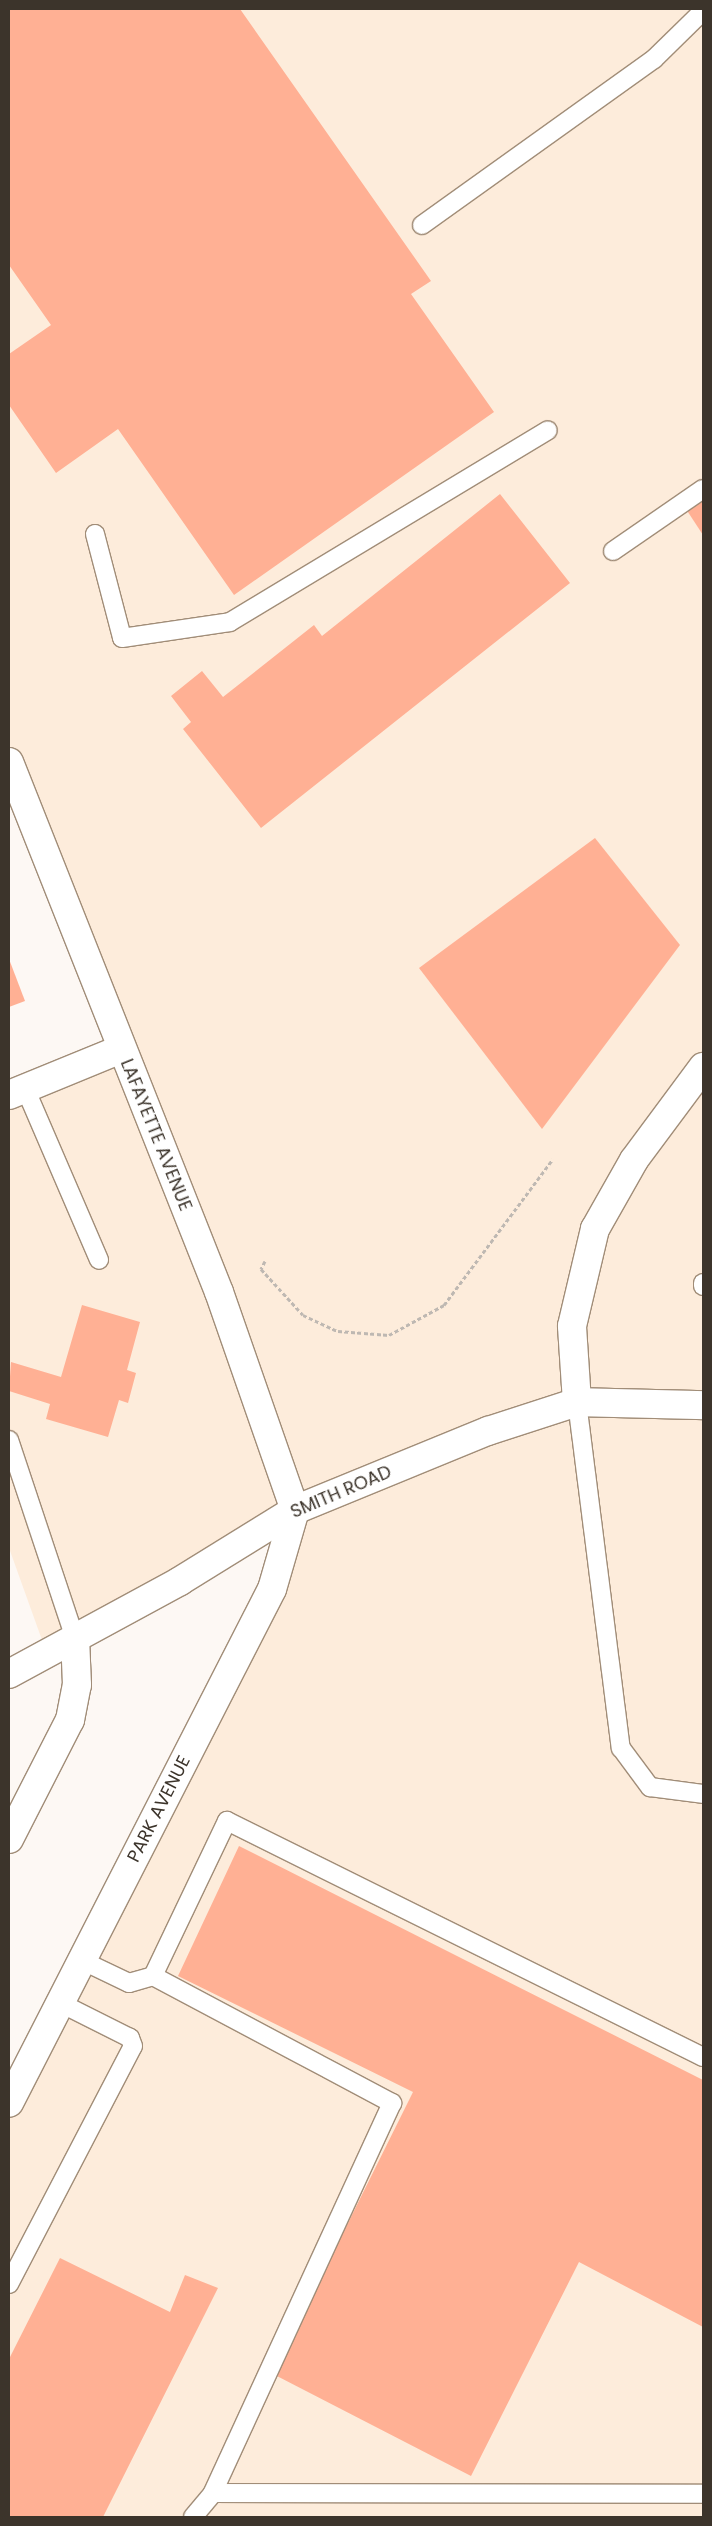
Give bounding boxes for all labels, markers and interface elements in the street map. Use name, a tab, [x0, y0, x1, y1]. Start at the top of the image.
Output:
street label: LAFAYETTE AVENUE	[116, 1056, 196, 1214]
street label: SMITH ROAD	[287, 1461, 395, 1523]
street label: PARK AVENUE	[123, 1752, 195, 1866]

